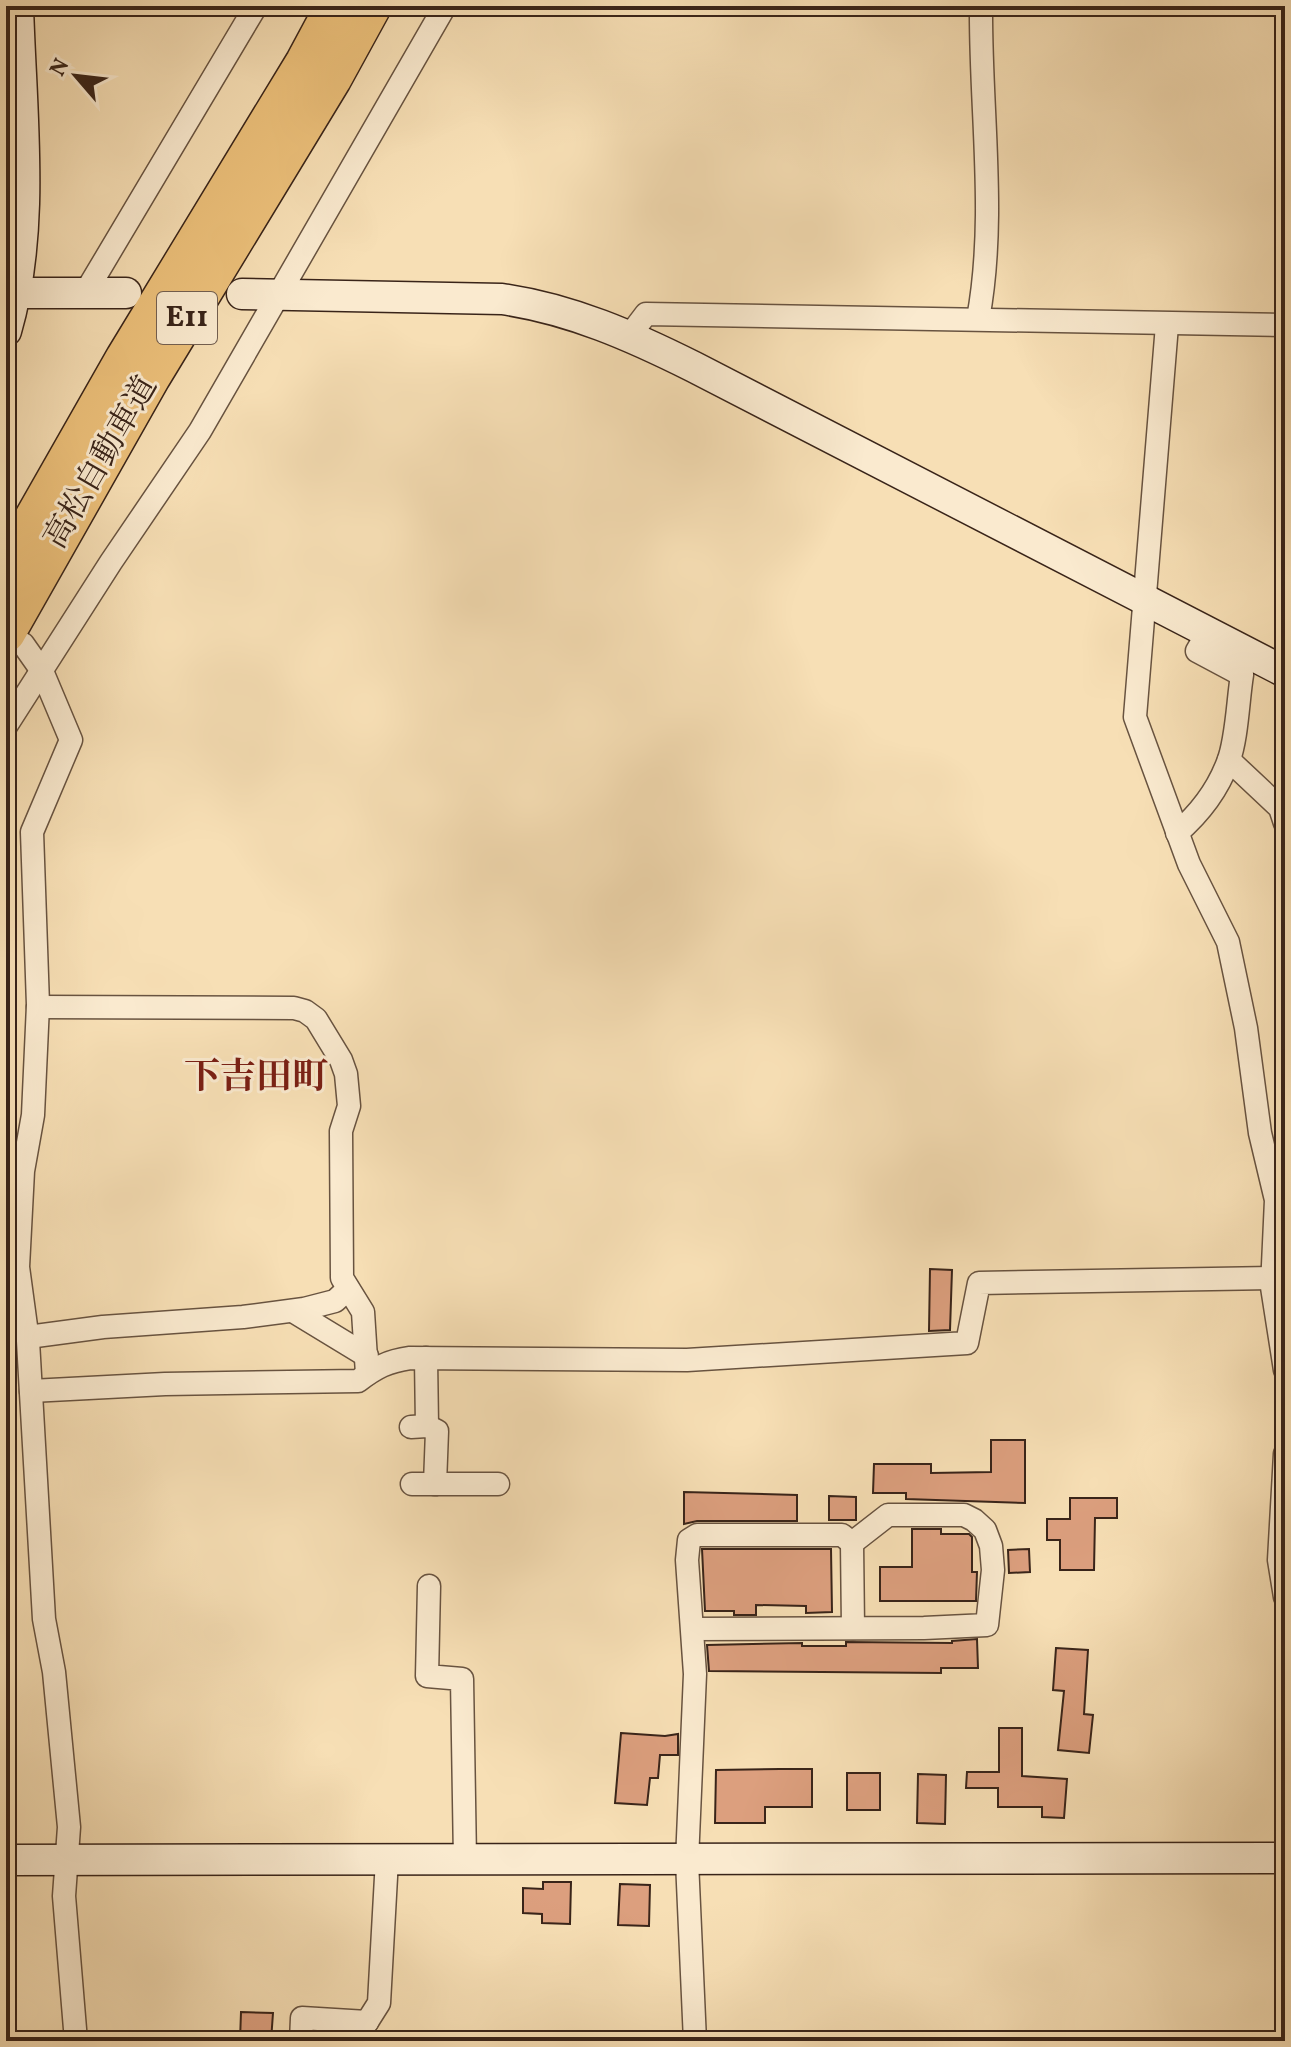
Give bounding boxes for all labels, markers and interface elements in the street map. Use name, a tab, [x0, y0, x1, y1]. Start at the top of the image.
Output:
north arrow	[36, 36, 116, 116]
text: N	[43, 53, 78, 82]
road number: E11	[157, 292, 217, 344]
street label: 高松自動車道	[35, 369, 169, 557]
district label: 下吉田町	[184, 1054, 328, 1104]

